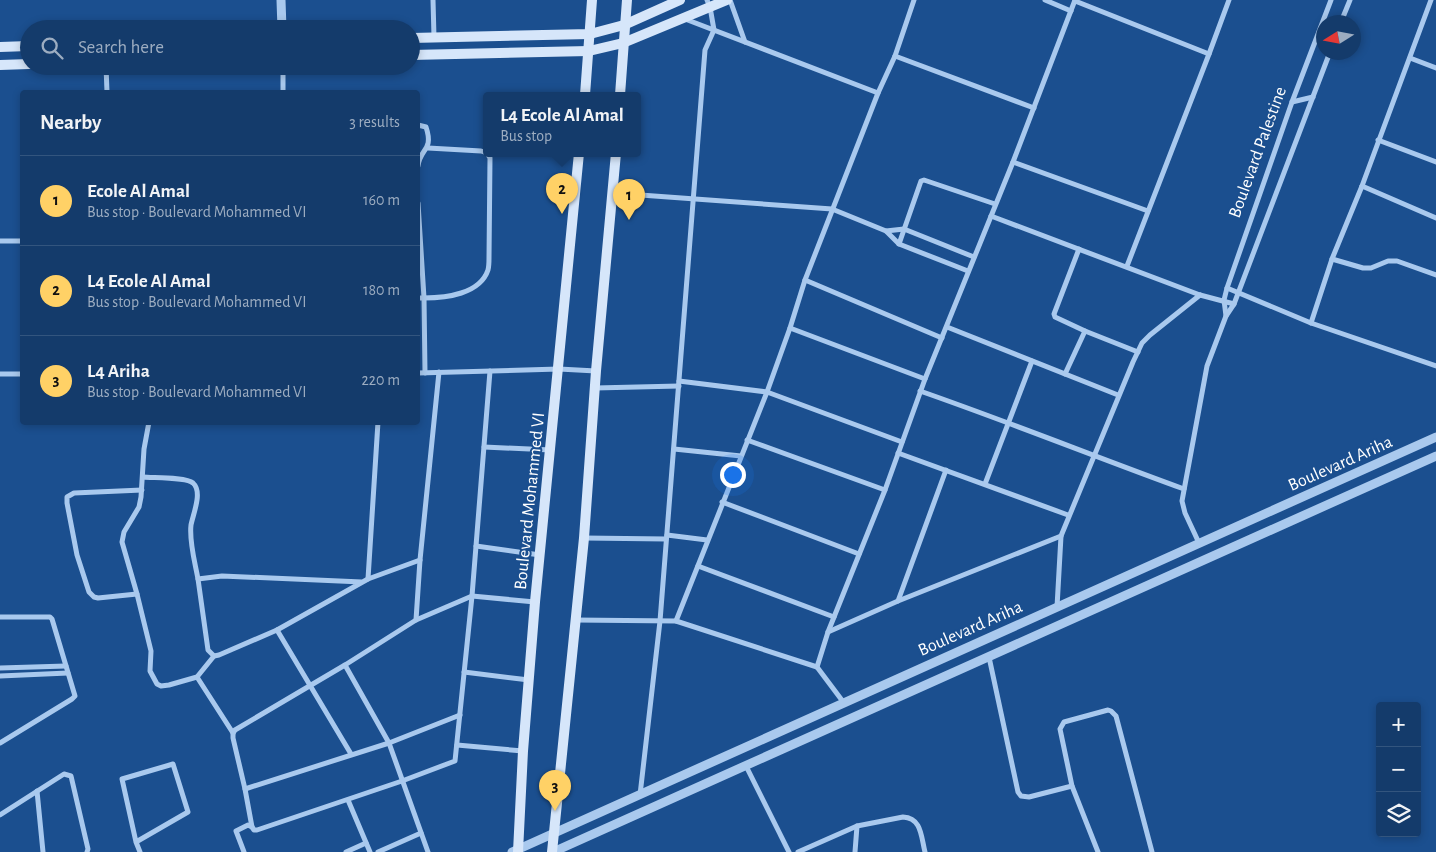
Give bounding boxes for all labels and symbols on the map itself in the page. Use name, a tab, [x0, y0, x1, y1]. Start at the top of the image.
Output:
north arrow	[1316, 15, 1361, 60]
street label: Boulevard Palestine	[1226, 84, 1290, 220]
pin: 2	[546, 173, 578, 214]
pin: 1	[613, 179, 645, 220]
street label: Boulevard Mohammed VI	[512, 412, 548, 591]
street label: Boulevard Ariha	[1286, 433, 1395, 495]
your location	[720, 462, 746, 488]
street label: Boulevard Ariha	[916, 598, 1025, 660]
pin: 3	[539, 770, 571, 811]

